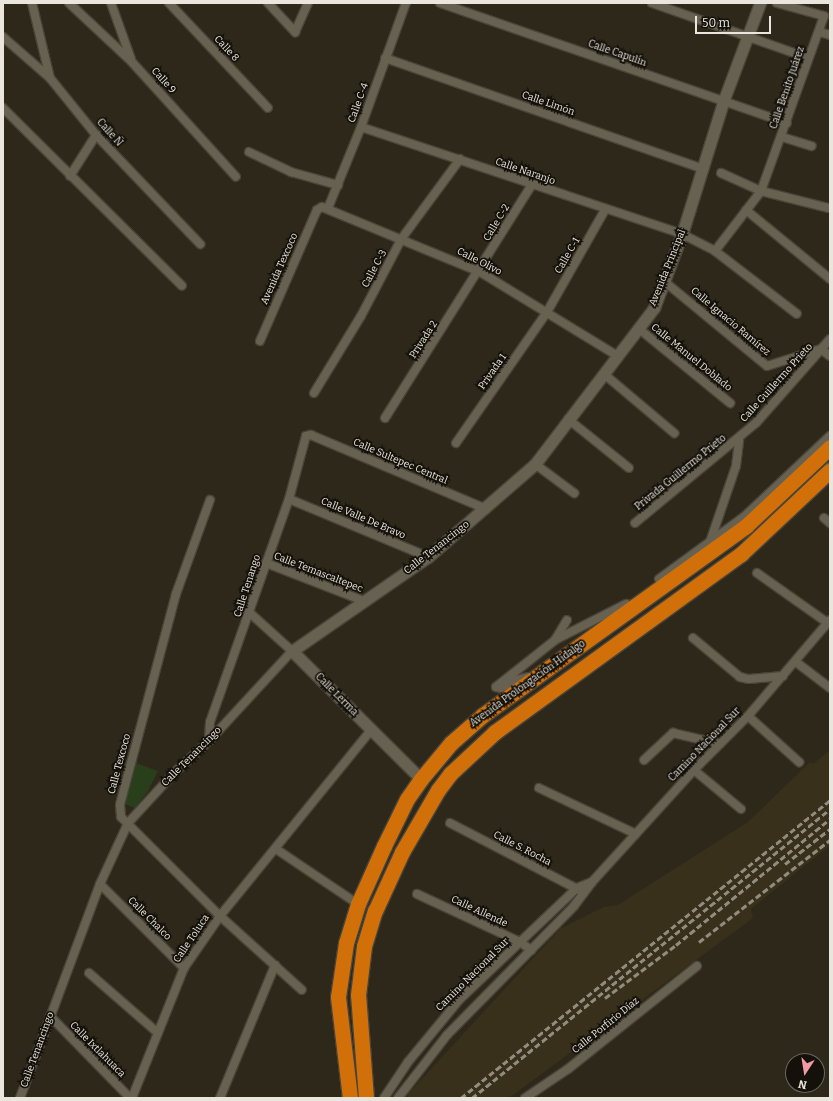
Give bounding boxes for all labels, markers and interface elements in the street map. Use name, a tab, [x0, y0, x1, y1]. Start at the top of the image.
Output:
scale bar	[697, 8, 773, 34]
text: 50 m	[702, 16, 730, 30]
street label: Calle 8	[211, 34, 241, 64]
street label: Calle Capulín	[586, 38, 648, 70]
street label: Calle Benito Juárez	[768, 45, 808, 131]
street label: Calle 9	[148, 66, 178, 96]
street label: Calle C-4	[346, 81, 372, 125]
street label: Calle Limón	[520, 89, 576, 119]
street label: Calle Ñ	[94, 117, 124, 149]
street label: Calle Naranjo	[493, 156, 557, 188]
street label: Calle C-2	[481, 202, 513, 244]
street label: Avenida Principal	[647, 228, 689, 308]
street label: Avenida Texcoco	[259, 231, 301, 307]
street label: Calle C-1	[553, 236, 583, 276]
street label: Calle Olivo	[455, 246, 503, 278]
street label: Calle C-3	[360, 248, 390, 290]
street label: Calle Ignacio Ramírez	[688, 285, 772, 359]
street label: Privada 2	[407, 319, 441, 361]
street label: Calle Manuel Doblado	[648, 322, 734, 394]
street label: Calle Guillermo Prieto	[738, 341, 816, 425]
street label: Privada 1	[476, 352, 510, 392]
street label: Privada Guillermo Prieto	[633, 433, 729, 513]
street label: Calle Sultepec Central	[351, 437, 449, 487]
street label: Calle Valle De Bravo	[319, 496, 407, 542]
street label: Calle Tenancingo	[402, 519, 472, 577]
street label: Calle Temascaltepec	[272, 550, 364, 596]
street label: Calle Tenango	[232, 553, 264, 619]
street label: Avenida Prolongación Hidalgo	[468, 638, 588, 730]
street label: Calle Lerma	[312, 671, 360, 719]
street label: Camino Nacional Sur	[667, 705, 743, 785]
street label: Calle Tenancingo	[160, 725, 224, 789]
street label: Calle Texcoco	[106, 732, 134, 796]
street label: Calle S. Rocha	[491, 829, 553, 869]
street label: Calle Allende	[449, 894, 509, 930]
street label: Calle Chalco	[125, 895, 173, 943]
street label: Calle Toluca	[171, 913, 213, 965]
street label: Camino Nacional Sur	[434, 936, 512, 1014]
street label: Calle Porfirio Díaz	[570, 995, 642, 1057]
street label: Calle Tenancingo	[19, 1011, 57, 1089]
street label: Calle Ixtlahuaca	[67, 1020, 127, 1080]
north arrow	[785, 1053, 825, 1093]
text: N	[797, 1077, 808, 1091]

